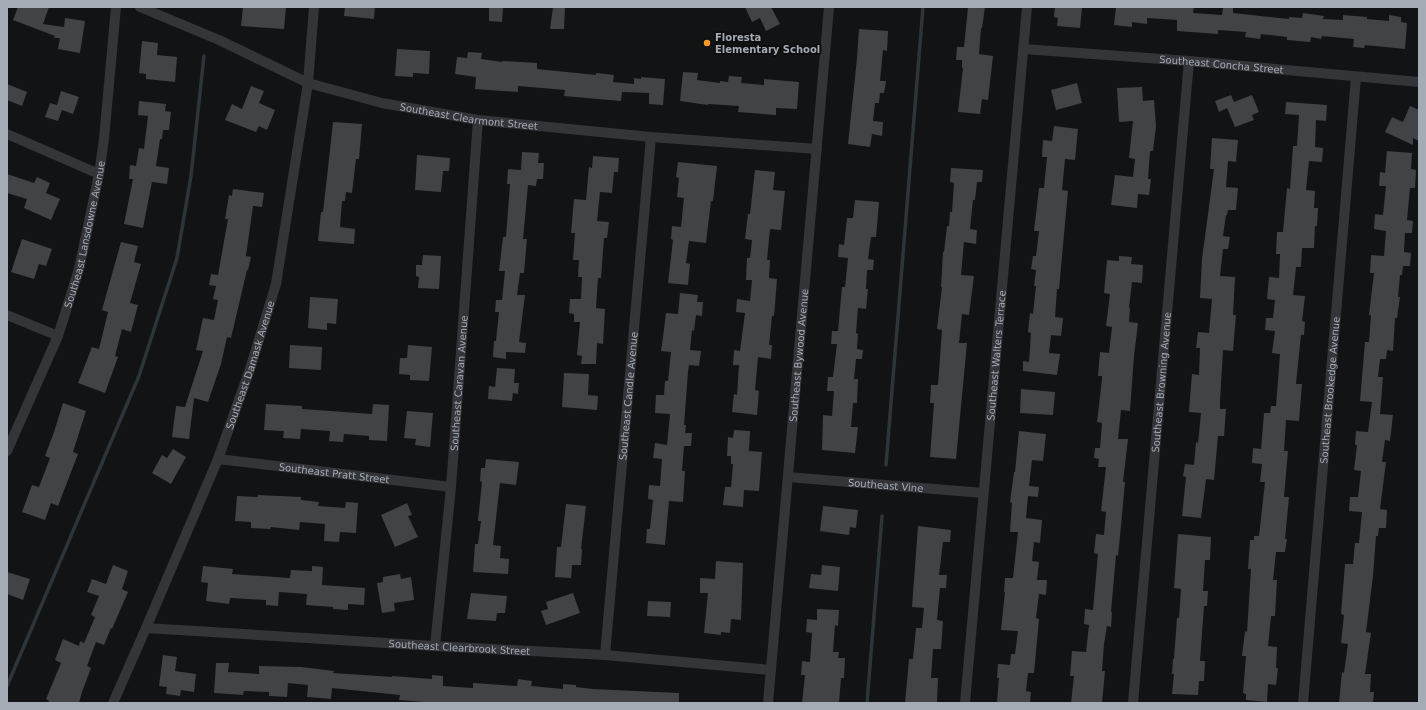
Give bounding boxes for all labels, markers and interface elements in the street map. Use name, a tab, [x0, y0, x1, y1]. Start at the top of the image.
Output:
place label: Floresta Elementary School	[715, 32, 820, 55]
marker: Floresta Elementary School	[702, 38, 712, 48]
street label: Southeast Concha Street	[1159, 53, 1284, 75]
street label: Southeast Clearmont Street	[399, 101, 538, 131]
street label: Southeast Lansdowne Avenue	[62, 160, 106, 309]
street label: Southeast Bywood Avenue	[787, 288, 810, 422]
street label: Southeast Walters Terrace	[985, 290, 1007, 421]
street label: Southeast Damask Avenue	[224, 299, 276, 431]
street label: Southeast Browning Avenue	[1149, 311, 1173, 453]
street label: Southeast Caravan Avenue	[448, 315, 469, 451]
street label: Southeast Brookedge Avenue	[1318, 316, 1341, 464]
street label: Southeast Candle Avenue	[617, 331, 639, 461]
street label: Southeast Pratt Street	[278, 461, 390, 485]
street label: Southeast Vine	[848, 476, 924, 494]
street label: Southeast Clearbrook Street	[388, 638, 531, 657]

